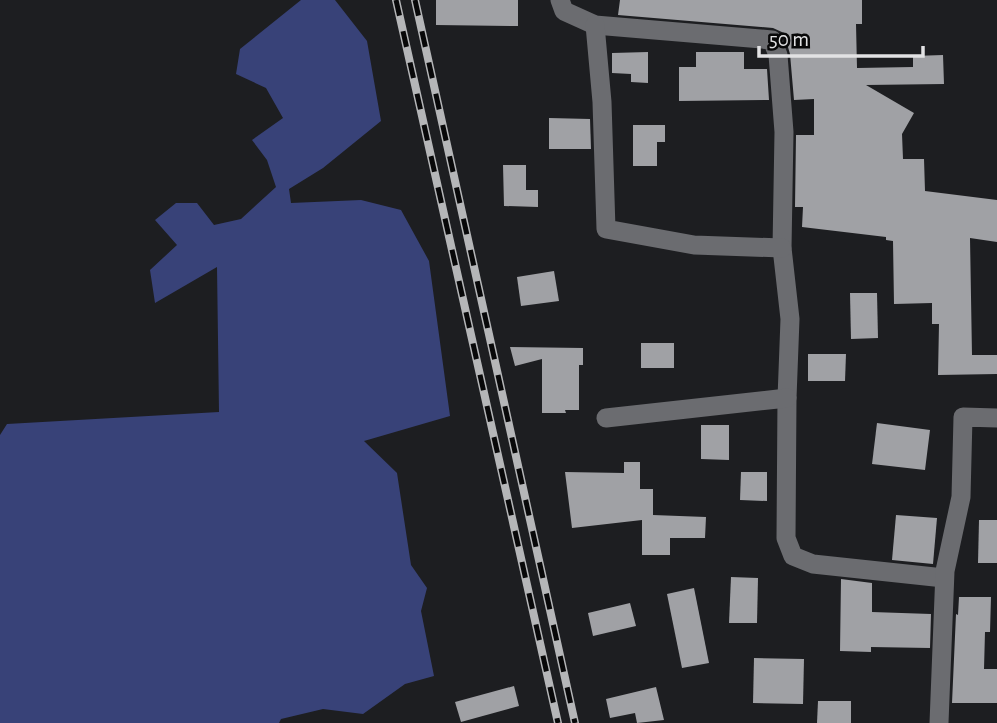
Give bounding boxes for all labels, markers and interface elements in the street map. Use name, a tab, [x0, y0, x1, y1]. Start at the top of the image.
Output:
scale bar	[759, 14, 923, 58]
text: 50 m	[769, 29, 809, 50]

